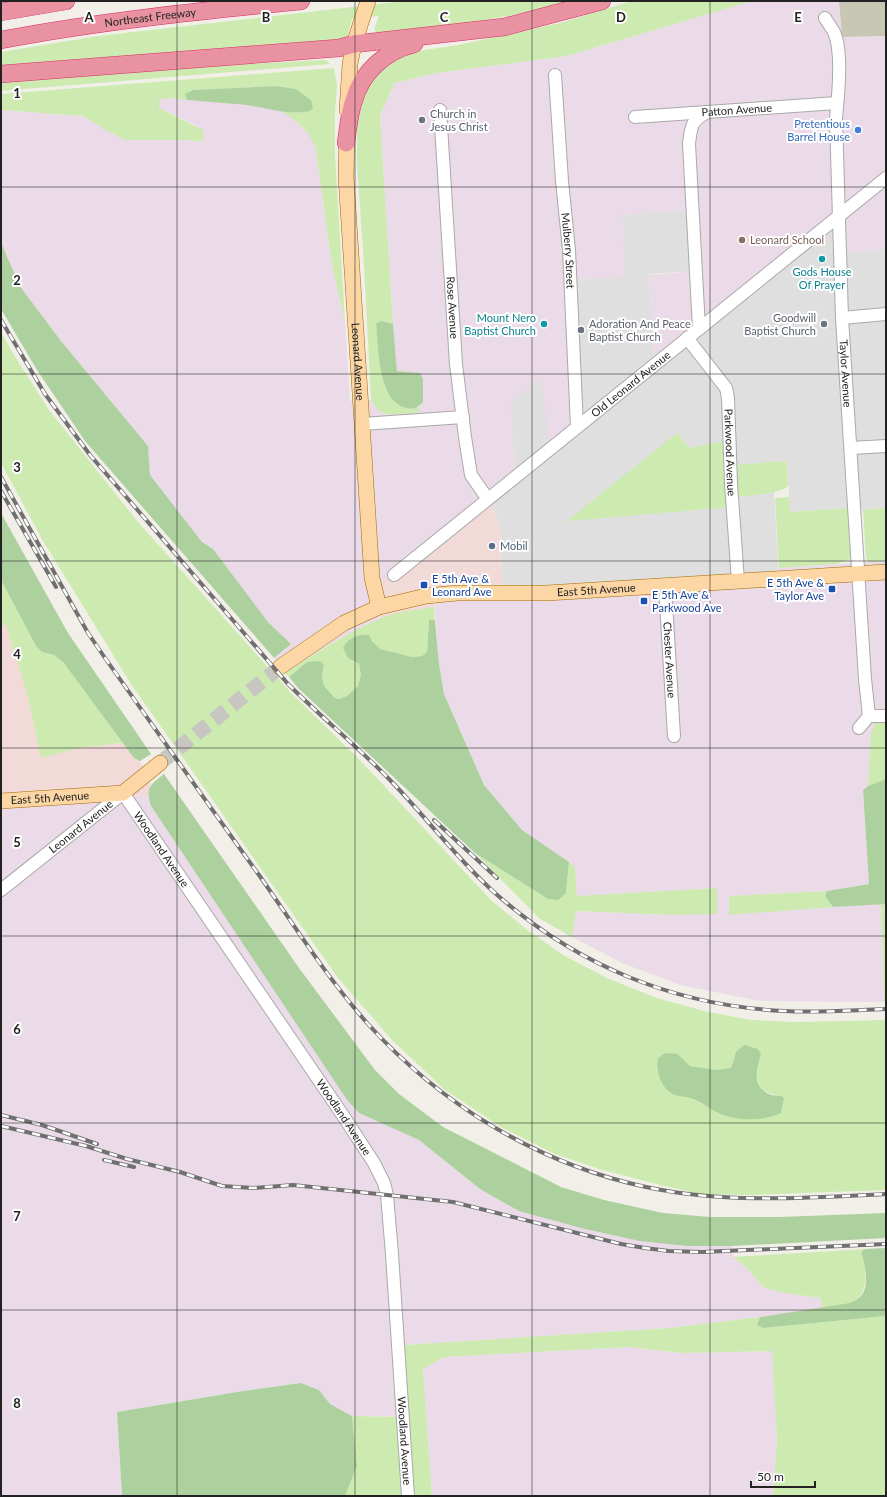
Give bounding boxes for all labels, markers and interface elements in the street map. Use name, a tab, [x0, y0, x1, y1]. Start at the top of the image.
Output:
street label: Northeast Freeway	[104, 5, 197, 29]
text: A	[83, 9, 94, 25]
text: B	[262, 9, 271, 25]
text: C	[440, 9, 449, 25]
text: D	[616, 9, 626, 25]
text: E	[794, 9, 802, 25]
text: 1	[13, 85, 21, 101]
street label: Patton Avenue	[701, 101, 773, 118]
place label: Church in Jesus Christ	[430, 107, 488, 133]
marker: Church in Jesus Christ	[417, 115, 427, 125]
place label: Pretentious Barrel House	[787, 117, 850, 143]
marker: Pretentious Barrel House	[853, 125, 863, 135]
street label: Mulberry Street	[559, 212, 578, 289]
place label: Leonard School	[750, 233, 824, 246]
marker: Leonard School	[737, 235, 747, 245]
marker: Gods House Of Prayer	[817, 254, 827, 264]
place label: Gods House Of Prayer	[792, 265, 852, 291]
text: 2	[13, 272, 21, 288]
street label: Rose Avenue	[445, 276, 461, 339]
place label: Mount Nero Baptist Church	[464, 311, 536, 337]
place label: Goodwill Baptist Church	[744, 311, 816, 337]
place label: Adoration And Peace Baptist Church	[589, 317, 691, 343]
marker: Mount Nero Baptist Church	[539, 319, 549, 329]
marker: Goodwill Baptist Church	[819, 319, 829, 329]
street label: Leonard Avenue	[349, 322, 367, 401]
marker: Adoration And Peace Baptist Church	[576, 325, 586, 335]
street label: Taylor Avenue	[837, 339, 855, 408]
street label: Old Leonard Avenue	[588, 348, 673, 420]
street label: Parkwood Avenue	[722, 408, 739, 497]
text: 3	[13, 459, 21, 475]
place label: Mobil	[500, 539, 528, 552]
marker: Mobil	[487, 541, 497, 551]
place label: E 5th Ave & Leonard Ave	[432, 572, 492, 598]
place label: E 5th Ave & Taylor Ave	[767, 576, 824, 602]
marker: E 5th Ave & Leonard Ave	[419, 580, 429, 590]
street label: East 5th Avenue	[557, 581, 636, 598]
marker: E 5th Ave & Taylor Ave	[827, 584, 837, 594]
place label: E 5th Ave & Parkwood Ave	[652, 588, 722, 614]
marker: E 5th Ave & Parkwood Ave	[639, 596, 649, 606]
street label: Chester Avenue	[661, 621, 679, 699]
text: 4	[13, 646, 21, 662]
street label: East 5th Avenue	[10, 788, 90, 806]
street label: Leonard Avenue	[46, 797, 115, 855]
street label: Woodland Avenue	[131, 809, 192, 889]
text: 5	[13, 834, 21, 850]
text: 6	[13, 1021, 21, 1037]
street label: Woodland Avenue	[314, 1076, 374, 1158]
text: 7	[13, 1208, 21, 1224]
text: 8	[13, 1395, 21, 1411]
street label: Woodland Avenue	[395, 1396, 414, 1486]
scale bar	[751, 1463, 815, 1489]
text: 50 m	[757, 1469, 784, 1484]

